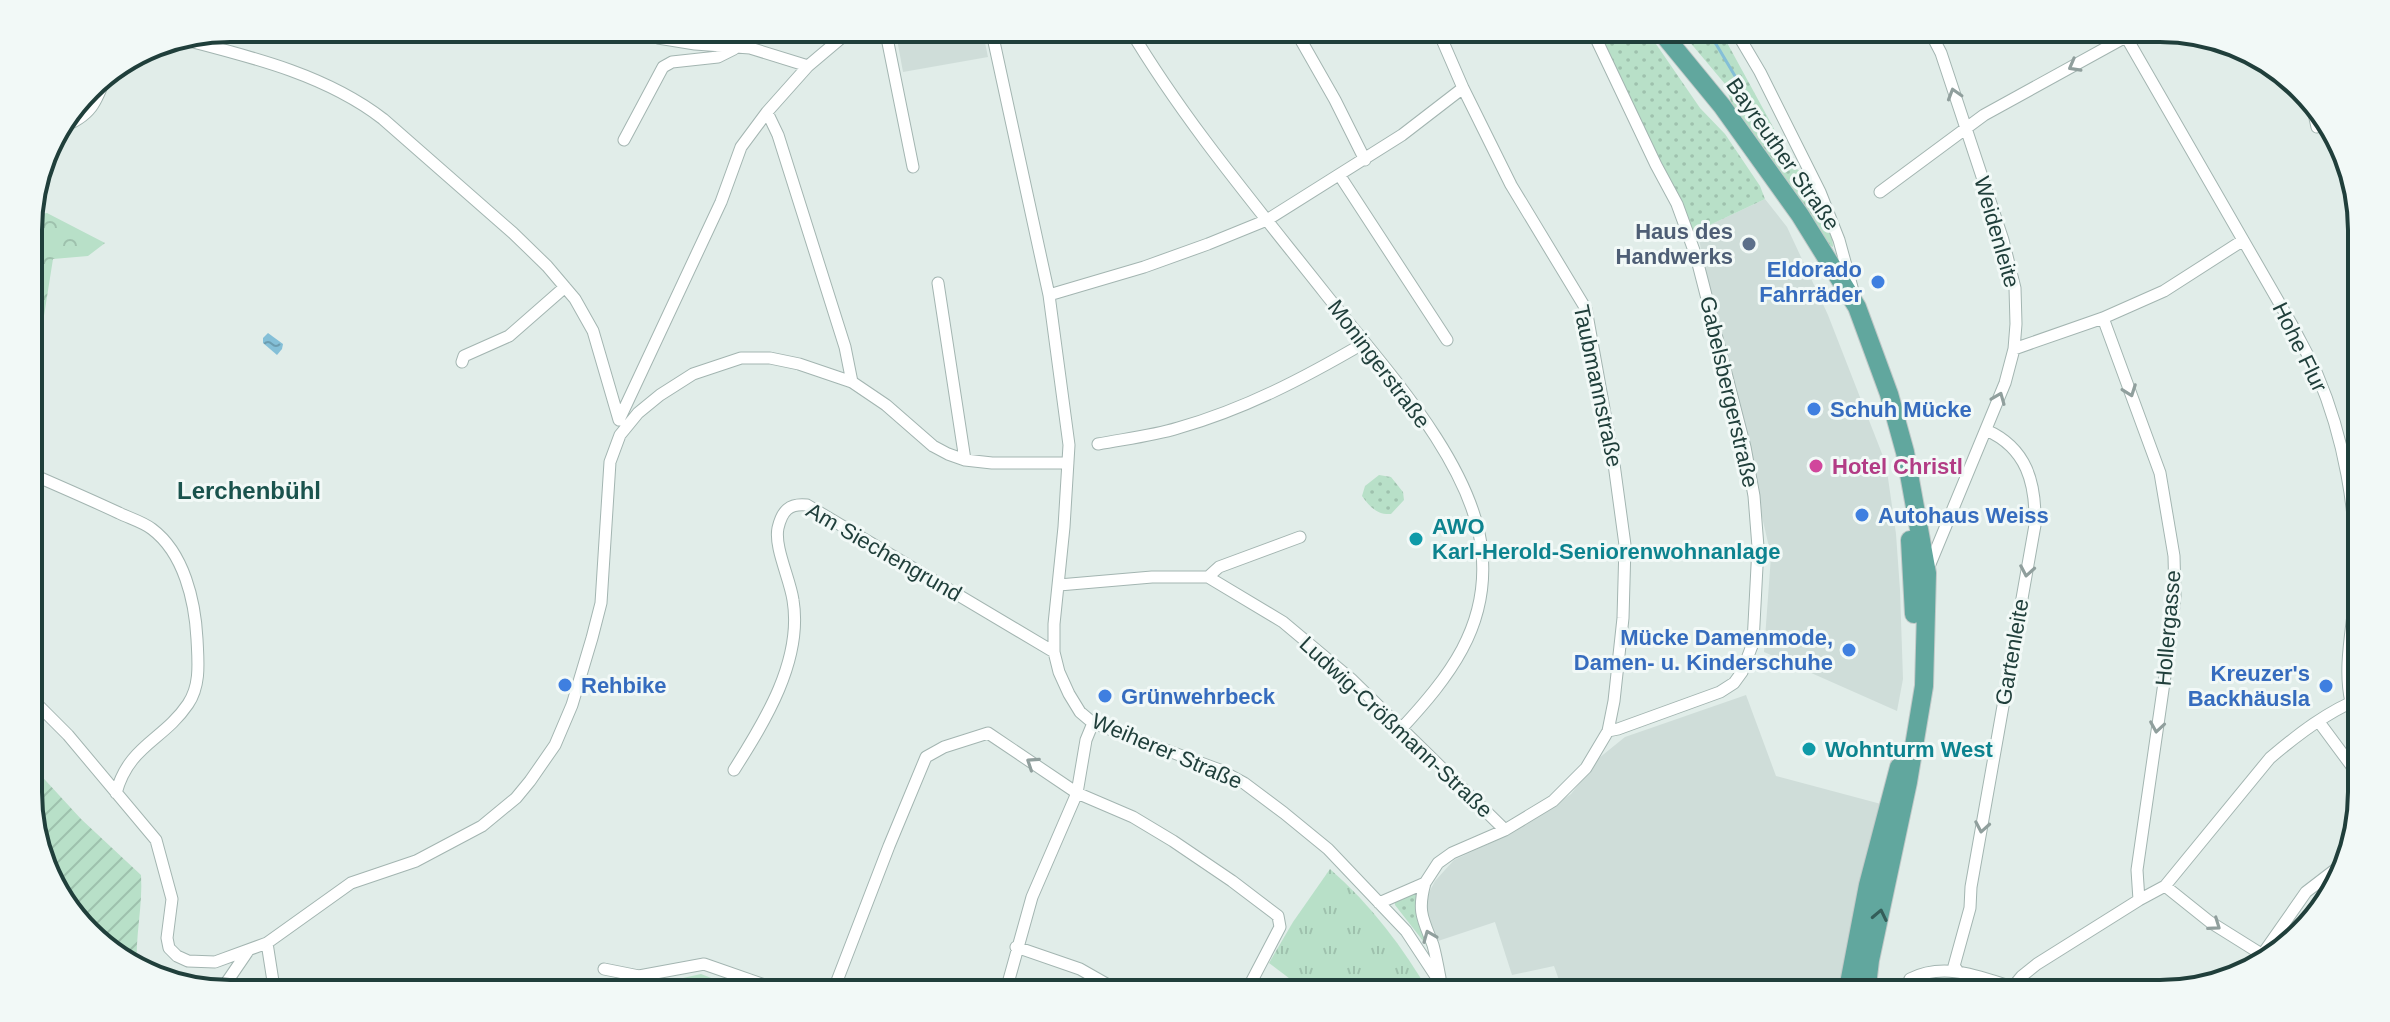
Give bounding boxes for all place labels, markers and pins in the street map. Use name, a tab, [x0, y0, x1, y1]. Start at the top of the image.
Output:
place label: Haus des Handwerks	[1616, 219, 1733, 269]
marker: Haus des Handwerks	[1740, 235, 1758, 253]
place label: Eldorado Fahrräder	[1759, 257, 1862, 307]
marker: Eldorado Fahrräder	[1869, 273, 1887, 291]
place label: Schuh Mücke	[1830, 397, 1972, 422]
marker: Schuh Mücke	[1805, 400, 1823, 418]
place label: Hotel Christl	[1832, 454, 1963, 479]
marker: Hotel Christl	[1807, 457, 1825, 475]
place label: Autohaus Weiss	[1878, 503, 2049, 528]
marker: Autohaus Weiss	[1853, 506, 1871, 524]
place label: AWO Karl-Herold-Seniorenwohnanlage	[1432, 514, 1780, 564]
marker: AWO Karl-Herold-Seniorenwohnanlage	[1407, 530, 1425, 548]
place label: Mücke Damenmode, Damen- u. Kinderschuhe	[1574, 625, 1833, 675]
marker: Mücke Damenmode, Damen- u. Kinderschuhe	[1840, 641, 1858, 659]
place label: Kreuzer's Backhäusla	[2188, 661, 2311, 711]
place label: Rehbike	[581, 673, 667, 698]
marker: Rehbike	[556, 676, 574, 694]
marker: Kreuzer's Backhäusla	[2317, 677, 2335, 695]
place label: Grünwehrbeck	[1121, 684, 1276, 709]
marker: Grünwehrbeck	[1096, 687, 1114, 705]
place label: Wohnturm West	[1825, 737, 1994, 762]
marker: Wohnturm West	[1800, 740, 1818, 758]

